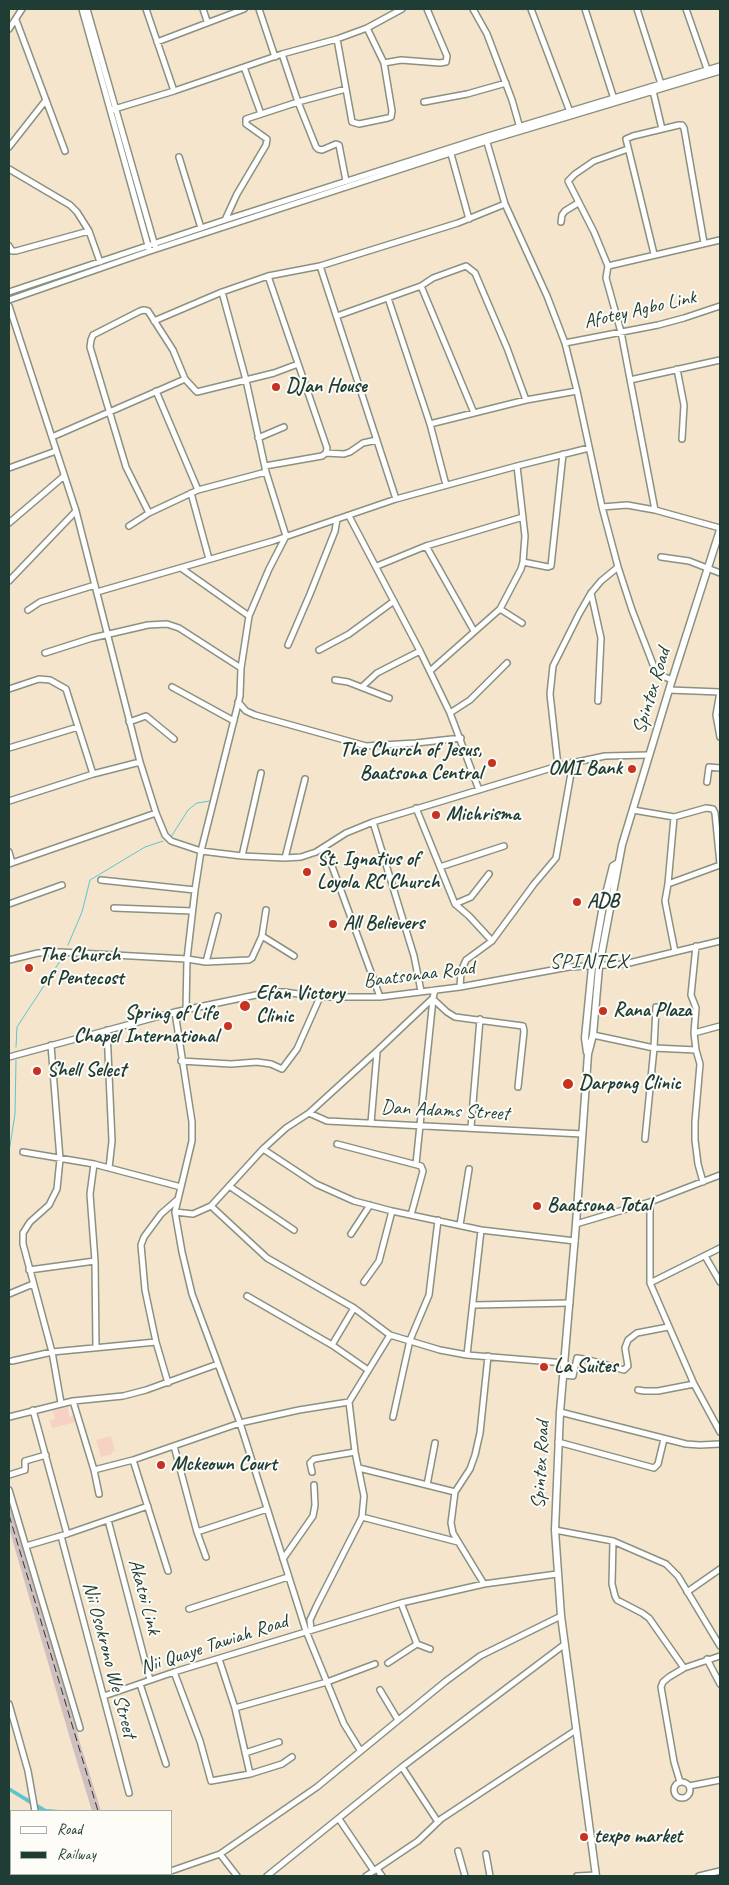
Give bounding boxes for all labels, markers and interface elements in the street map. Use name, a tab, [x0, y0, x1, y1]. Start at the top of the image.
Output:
street label: Afotey Agbo Link	[582, 285, 698, 335]
place label: DJan House	[286, 375, 367, 399]
marker: DJan House	[270, 381, 282, 393]
street label: Spintex Road	[628, 645, 676, 737]
place label: The Church of Jesus, Baatsona Central	[340, 739, 482, 786]
marker: The Church of Jesus, Baatsona Central	[486, 757, 498, 769]
place label: OMI Bank	[548, 757, 622, 781]
marker: OMI Bank	[626, 763, 638, 775]
place label: Michrisma	[446, 803, 520, 827]
marker: Michrisma	[430, 809, 442, 821]
place label: St. Ignatius of Loyola RC Church	[317, 848, 439, 895]
marker: St. Ignatius of Loyola RC Church	[301, 866, 313, 878]
place label: ADB	[587, 890, 619, 914]
marker: ADB	[571, 896, 583, 908]
place label: All Believers	[343, 912, 424, 936]
marker: All Believers	[327, 918, 339, 930]
place label: The Church of Pentecost	[39, 944, 124, 991]
district label: SPINTEX	[549, 949, 629, 975]
street label: Baatsonaa Road	[362, 956, 476, 994]
marker: The Church of Pentecost	[23, 962, 35, 974]
place label: Efan Victory Clinic	[256, 982, 344, 1029]
marker: Efan Victory Clinic	[238, 999, 252, 1013]
place label: Rana Plaza	[613, 999, 691, 1023]
place label: Spring of Life Chapel International	[74, 1002, 218, 1049]
marker: Rana Plaza	[597, 1005, 609, 1017]
marker: Spring of Life Chapel International	[222, 1020, 234, 1032]
place label: Shell Select	[47, 1059, 126, 1083]
marker: Shell Select	[31, 1065, 43, 1077]
place label: Darpong Clinic	[579, 1072, 681, 1096]
marker: Darpong Clinic	[561, 1077, 575, 1091]
street label: Dan Adams Street	[380, 1096, 510, 1126]
place label: Baatsona Total	[547, 1194, 651, 1218]
marker: Baatsona Total	[531, 1200, 543, 1212]
place label: La Suites	[554, 1355, 617, 1379]
marker: La Suites	[538, 1361, 550, 1373]
street label: Spintex Road	[527, 1420, 555, 1510]
place label: Mckeown Court	[171, 1453, 277, 1477]
marker: Mckeown Court	[155, 1459, 167, 1471]
street label: Akatoi Link	[122, 1557, 166, 1637]
street label: Nii Osokrono We Street	[77, 1579, 141, 1741]
street label: Nii Quaye Tawiah Road	[137, 1610, 291, 1680]
legend	[10, 1810, 172, 1875]
text: Road	[57, 1820, 82, 1839]
place label: texpo market	[594, 1825, 682, 1849]
marker: texpo market	[578, 1831, 590, 1843]
text: Railway	[57, 1845, 96, 1864]

